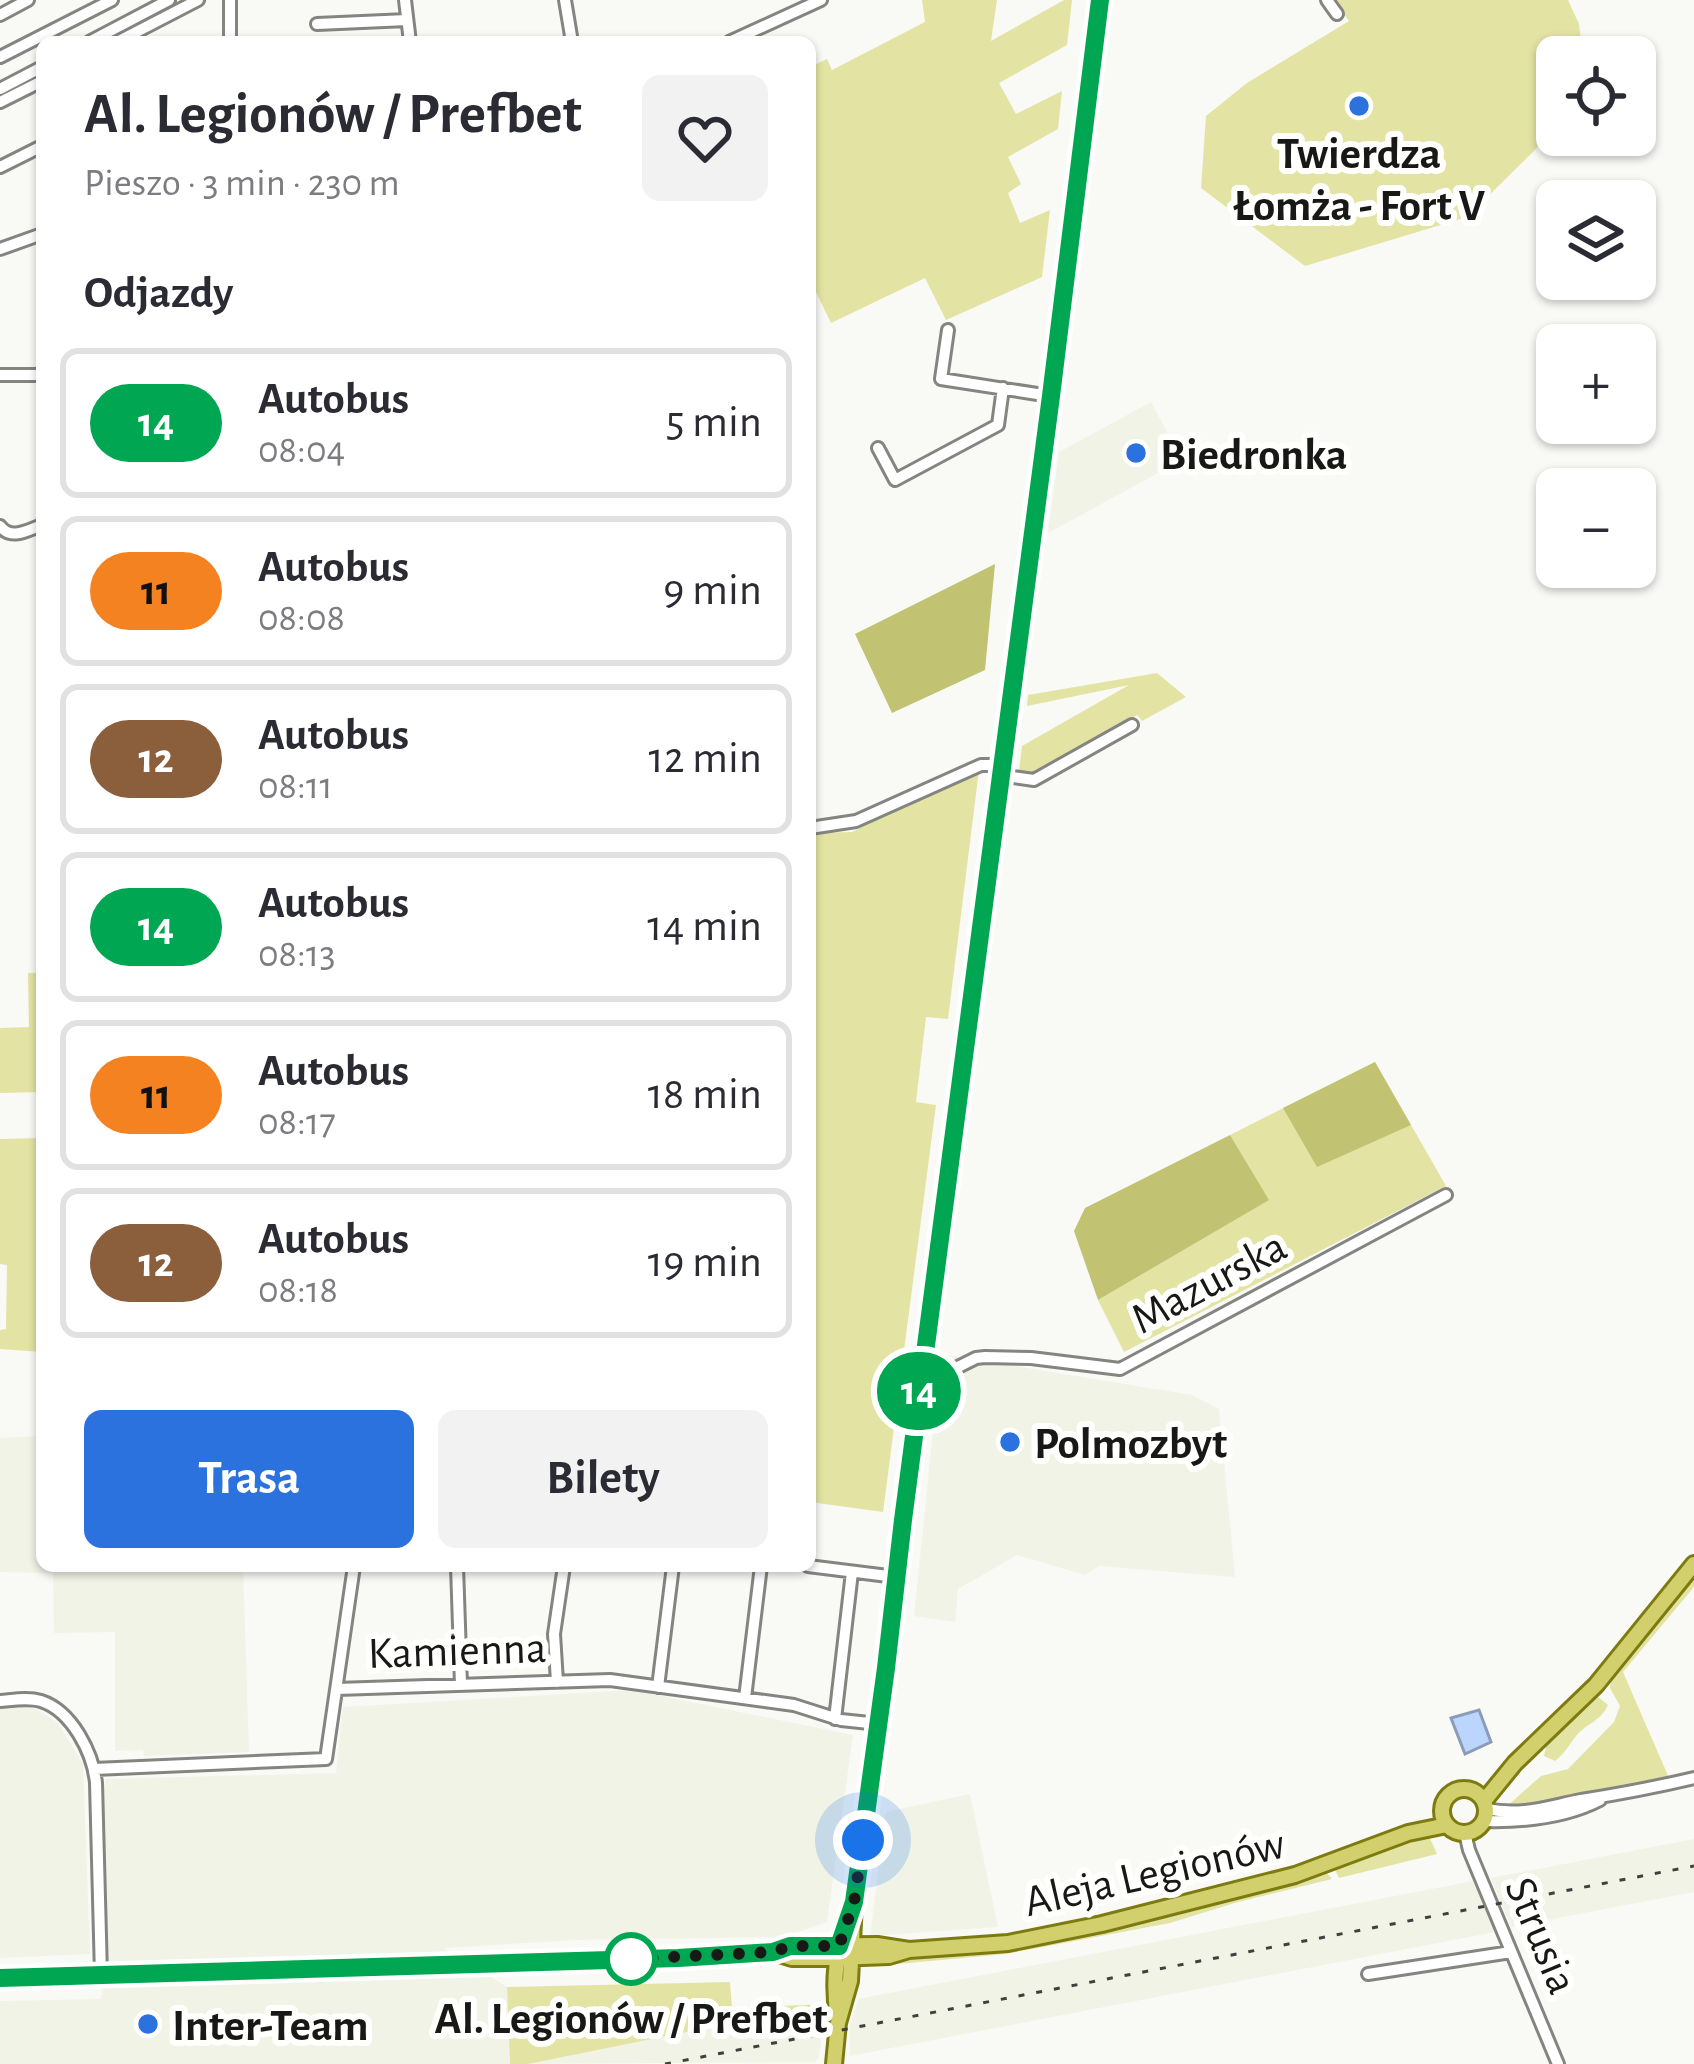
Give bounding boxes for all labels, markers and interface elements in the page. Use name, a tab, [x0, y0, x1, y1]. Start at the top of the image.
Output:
map controls	[1536, 36, 1656, 588]
button: locate	[1536, 36, 1656, 156]
button: heart	[642, 75, 768, 201]
text: Al. Legionów / Prefbet	[84, 86, 582, 143]
marker: Twierdza Łomża - Fort V	[1346, 93, 1372, 119]
place label: Twierdza Łomża - Fort V	[1232, 132, 1485, 229]
text: Pieszo · 3 min · 230 m	[84, 164, 400, 203]
button: layers	[1536, 180, 1656, 300]
text: Odjazdy	[84, 271, 233, 316]
button: +	[1536, 324, 1656, 444]
text: Autobus	[258, 377, 409, 422]
text: 5 min	[666, 400, 762, 445]
text: 14	[138, 402, 174, 444]
text: 08:04	[258, 431, 345, 470]
place label: Biedronka	[1160, 433, 1347, 478]
marker: Biedronka	[1123, 440, 1149, 466]
button: −	[1536, 468, 1656, 588]
text: Autobus	[258, 545, 409, 590]
text: 9 min	[663, 568, 762, 613]
text: 11	[141, 570, 171, 612]
text: 08:08	[258, 599, 345, 638]
text: Autobus	[258, 713, 409, 758]
text: 12 min	[649, 736, 762, 781]
text: 12	[139, 738, 173, 780]
text: 08:11	[258, 767, 333, 806]
text: Autobus	[258, 881, 409, 926]
text: 14 min	[647, 904, 762, 949]
text: 14	[138, 906, 174, 948]
text: 08:13	[258, 935, 336, 974]
text: Autobus	[258, 1049, 409, 1094]
text: 18 min	[648, 1072, 762, 1117]
text: 11	[141, 1074, 171, 1116]
text: 08:17	[258, 1103, 336, 1142]
text: Autobus	[258, 1217, 409, 1262]
street label: Mazurska	[1124, 1224, 1294, 1343]
text: 19 min	[648, 1240, 762, 1285]
text: 12	[139, 1242, 173, 1284]
text: 08:18	[258, 1271, 338, 1310]
line badge: 14	[865, 1352, 973, 1430]
text: 14	[901, 1370, 937, 1412]
button: Trasa	[84, 1410, 414, 1548]
button: Bilety	[438, 1410, 768, 1548]
place label: Polmozbyt	[1034, 1422, 1227, 1467]
marker: Polmozbyt	[997, 1429, 1023, 1455]
street label: Kamienna	[367, 1626, 547, 1677]
your location	[833, 1810, 893, 1870]
street label: Aleja Legionów	[1020, 1822, 1289, 1925]
street label: Strusia	[1496, 1871, 1585, 2001]
marker: Al. Legionów / Prefbet	[606, 1934, 656, 1984]
place label: Al. Legionów / Prefbet	[435, 1997, 827, 2042]
place label: Inter-Team	[172, 2004, 369, 2049]
marker: Inter-Team	[135, 2011, 161, 2037]

